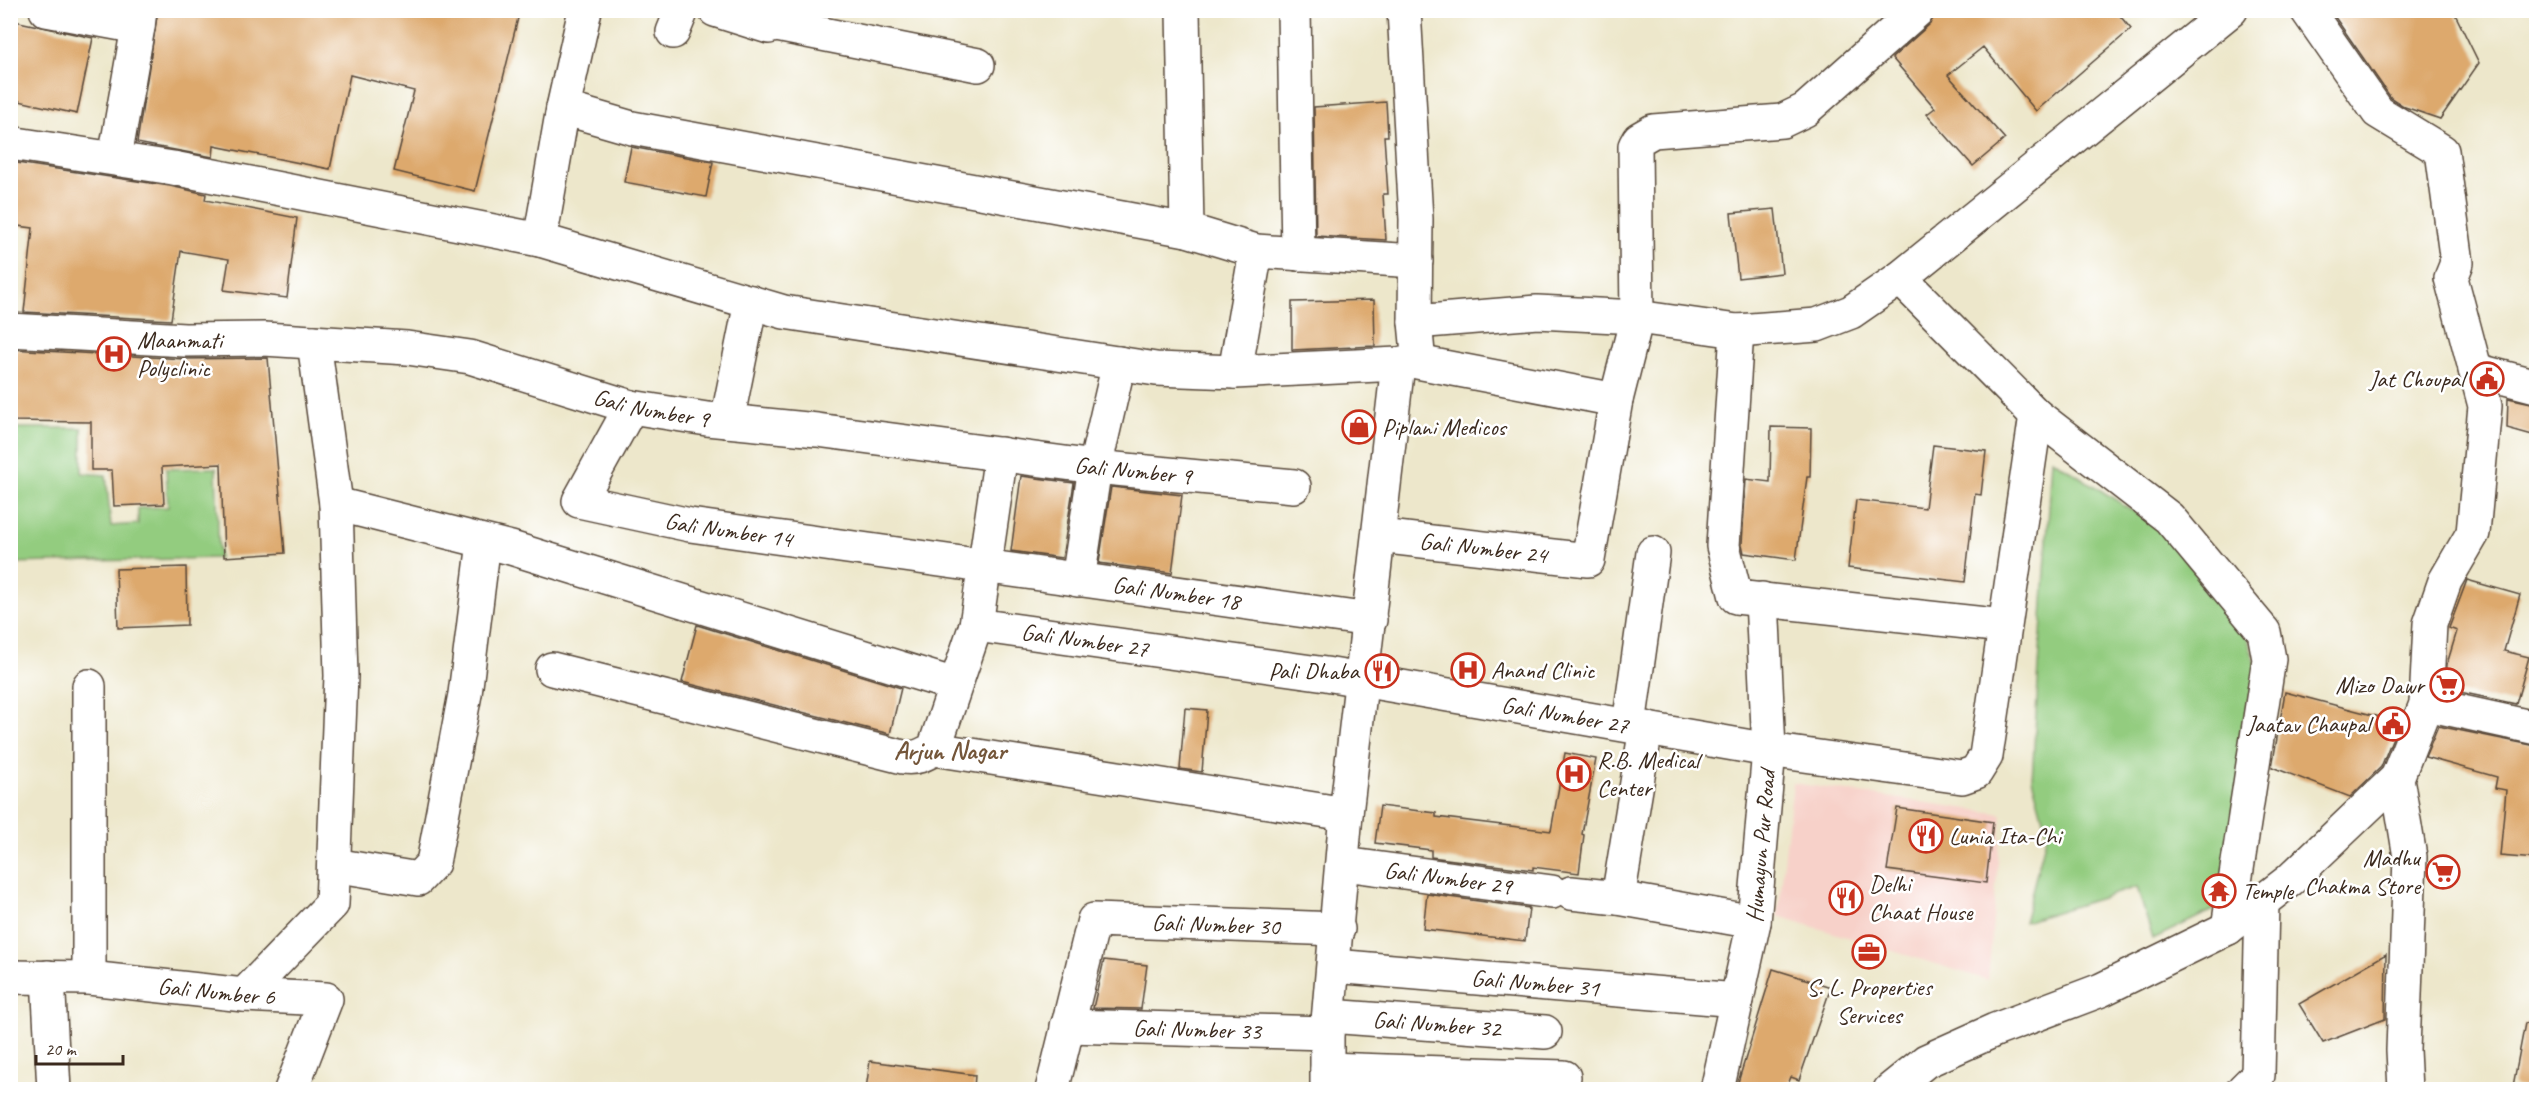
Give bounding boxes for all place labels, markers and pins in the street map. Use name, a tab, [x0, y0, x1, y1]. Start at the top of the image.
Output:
place label: Maanmati Polyclinic	[137, 325, 225, 383]
hospital icon: Maanmati Polyclinic	[96, 336, 132, 372]
public building icon: Jat Choupal	[2469, 361, 2505, 397]
place label: Jat Choupal	[2368, 364, 2468, 394]
shop icon: Piplani Medicos	[1341, 409, 1377, 445]
place label: Piplani Medicos	[1382, 412, 1508, 442]
hospital icon: Anand Clinic	[1450, 652, 1486, 688]
restaurant icon: Pali Dhaba	[1364, 653, 1400, 689]
place label: Anand Clinic	[1491, 655, 1595, 685]
place label: Pali Dhaba	[1268, 656, 1361, 686]
supermarket icon: Mizo Dawr	[2429, 667, 2465, 703]
place label: Mizo Dawr	[2335, 670, 2426, 700]
public building icon: Jaatav Chaupal	[2375, 706, 2411, 742]
place label: Jaatav Chaupal	[2246, 709, 2374, 739]
place label: R.B. Medical Center	[1597, 745, 1703, 803]
hospital icon: R.B. Medical Center	[1556, 756, 1592, 792]
restaurant icon: Lunia Ita-Chi	[1908, 818, 1944, 854]
place label: Lunia Ita-Chi	[1949, 821, 2063, 851]
place label: Madhu Chakma Store	[2304, 843, 2422, 901]
supermarket icon: Madhu Chakma Store	[2425, 854, 2461, 890]
place label: Delhi Chaat House	[1869, 869, 1974, 927]
temple icon: Temple	[2201, 873, 2237, 909]
place label: Temple	[2242, 876, 2295, 906]
restaurant icon: Delhi Chaat House	[1828, 880, 1864, 916]
office icon: S. L. Properties Services	[1851, 934, 1887, 970]
place label: S. L. Properties Services	[1806, 972, 1933, 1030]

